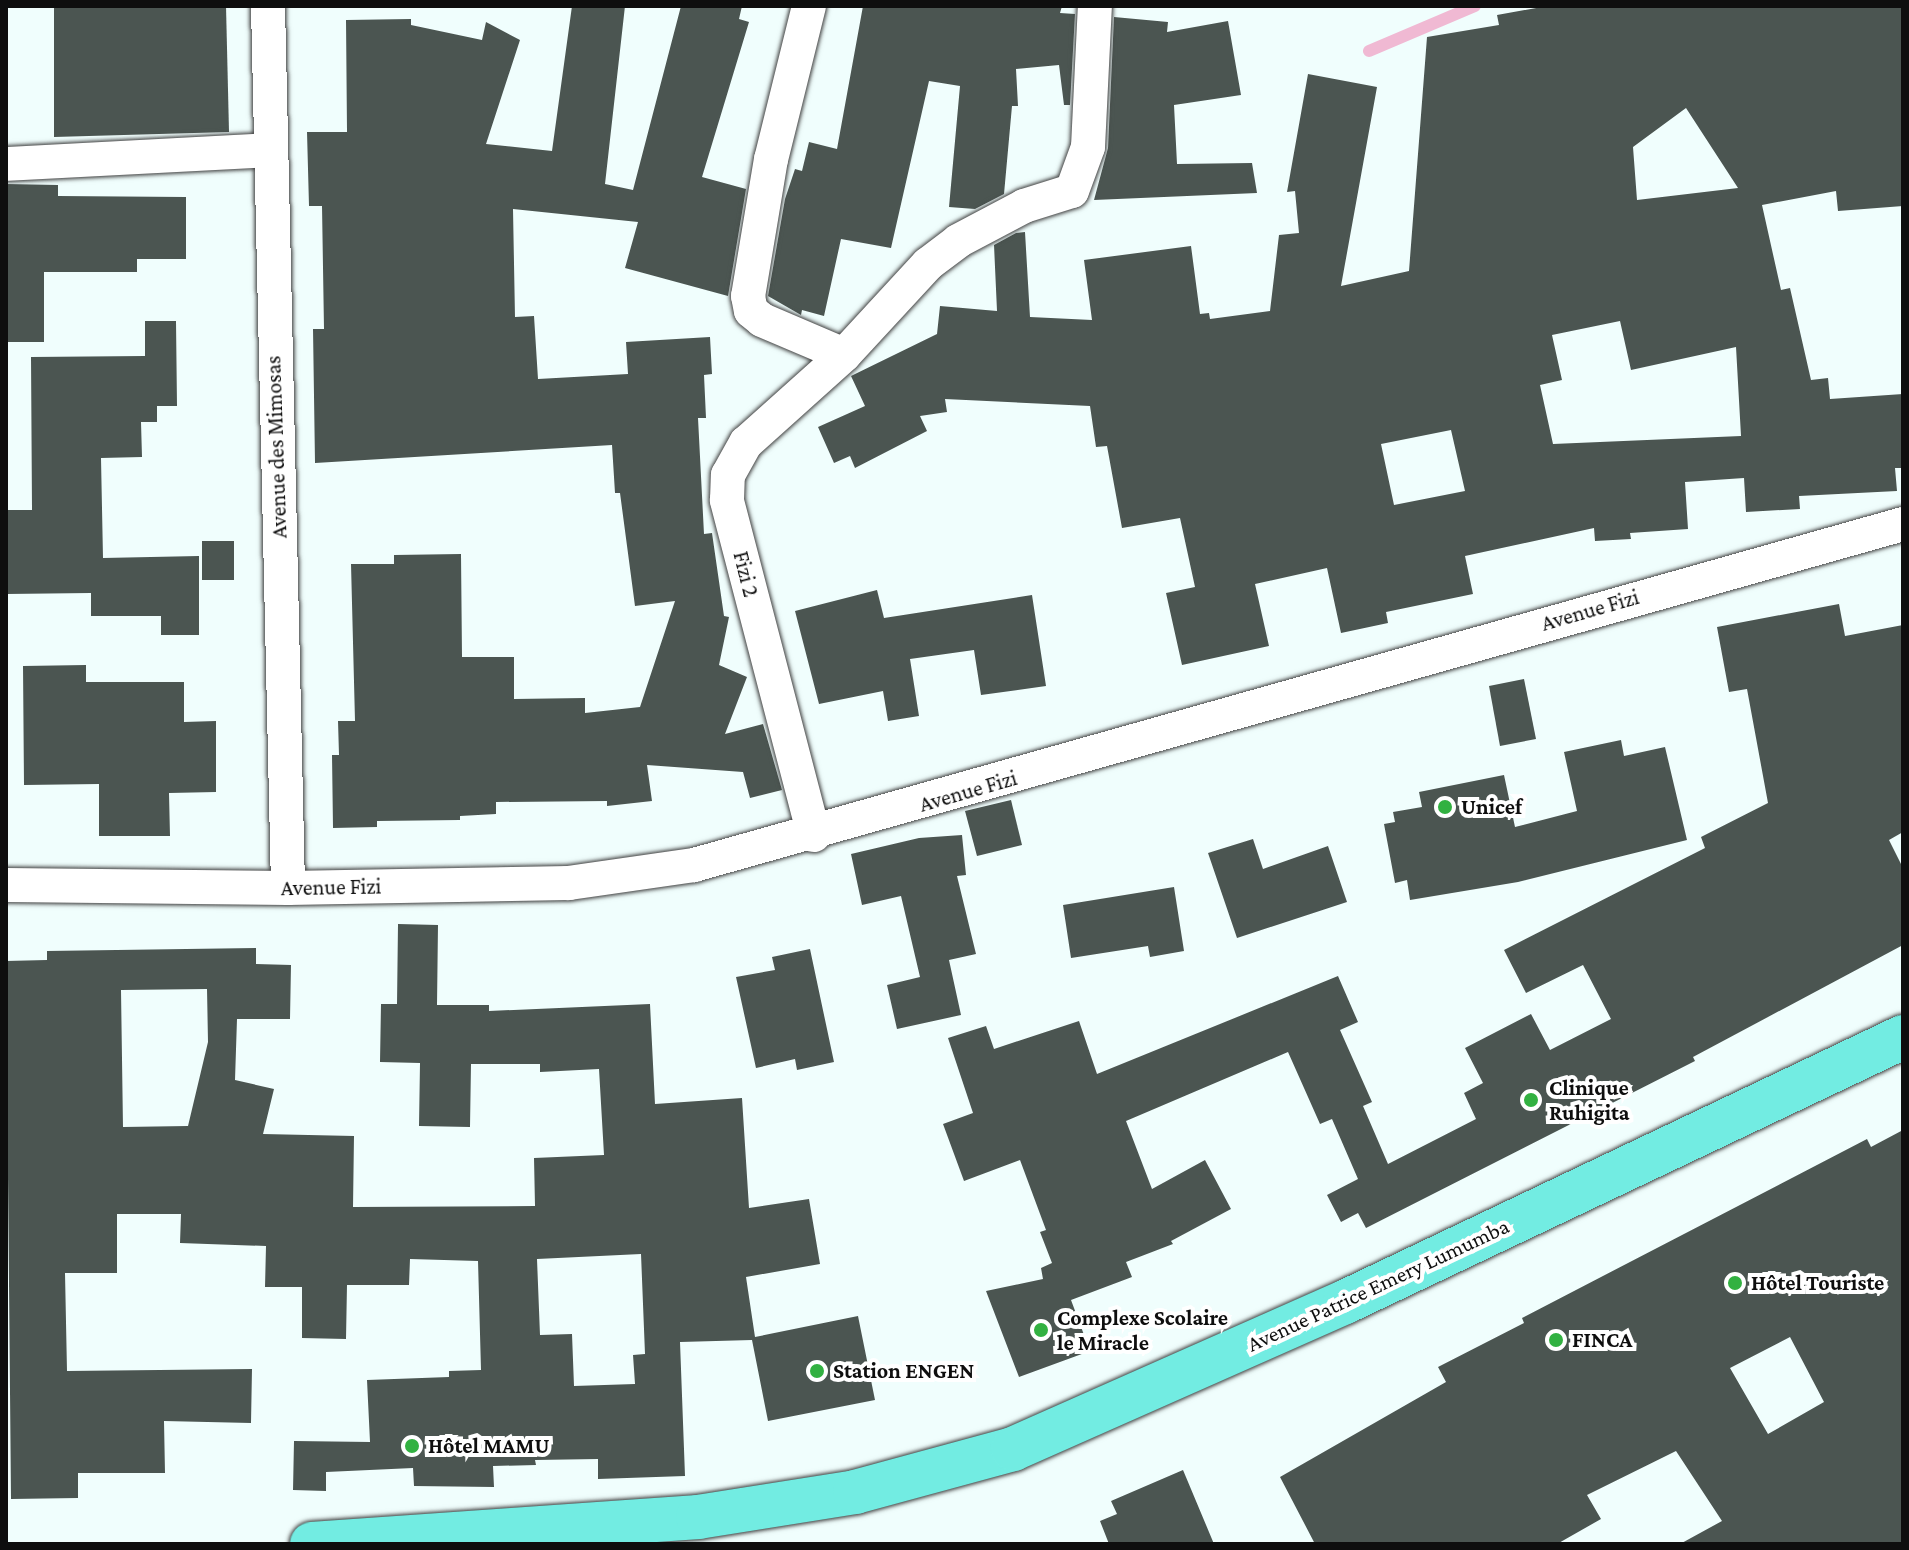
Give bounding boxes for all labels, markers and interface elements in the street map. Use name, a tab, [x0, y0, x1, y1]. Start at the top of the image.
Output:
street label: Avenue des Mimosas	[260, 355, 292, 539]
street label: Fizi 2	[728, 548, 764, 600]
street label: Avenue Fizi	[1538, 583, 1642, 637]
street label: Avenue Fizi	[916, 764, 1020, 818]
place label: Unicef	[1461, 794, 1522, 820]
marker: Unicef	[1436, 798, 1454, 816]
street label: Avenue Fizi	[281, 873, 381, 901]
place label: Clinique Ruhigita	[1549, 1074, 1630, 1126]
marker: Clinique Ruhigita	[1520, 1089, 1542, 1111]
street label: Avenue Patrice Emery Lumumba	[1243, 1213, 1513, 1357]
place label: Hôtel Touriste	[1751, 1270, 1884, 1296]
marker: Hôtel Touriste	[1726, 1274, 1744, 1292]
place label: Complexe Scolaire le Miracle	[1057, 1304, 1228, 1356]
marker: Complexe Scolaire le Miracle	[1032, 1321, 1050, 1339]
place label: FINCA	[1572, 1327, 1632, 1353]
marker: FINCA	[1547, 1331, 1565, 1349]
place label: Station ENGEN	[833, 1358, 974, 1384]
marker: Station ENGEN	[808, 1362, 826, 1380]
place label: Hôtel MAMU	[428, 1433, 550, 1459]
marker: Hôtel MAMU	[403, 1437, 421, 1455]

